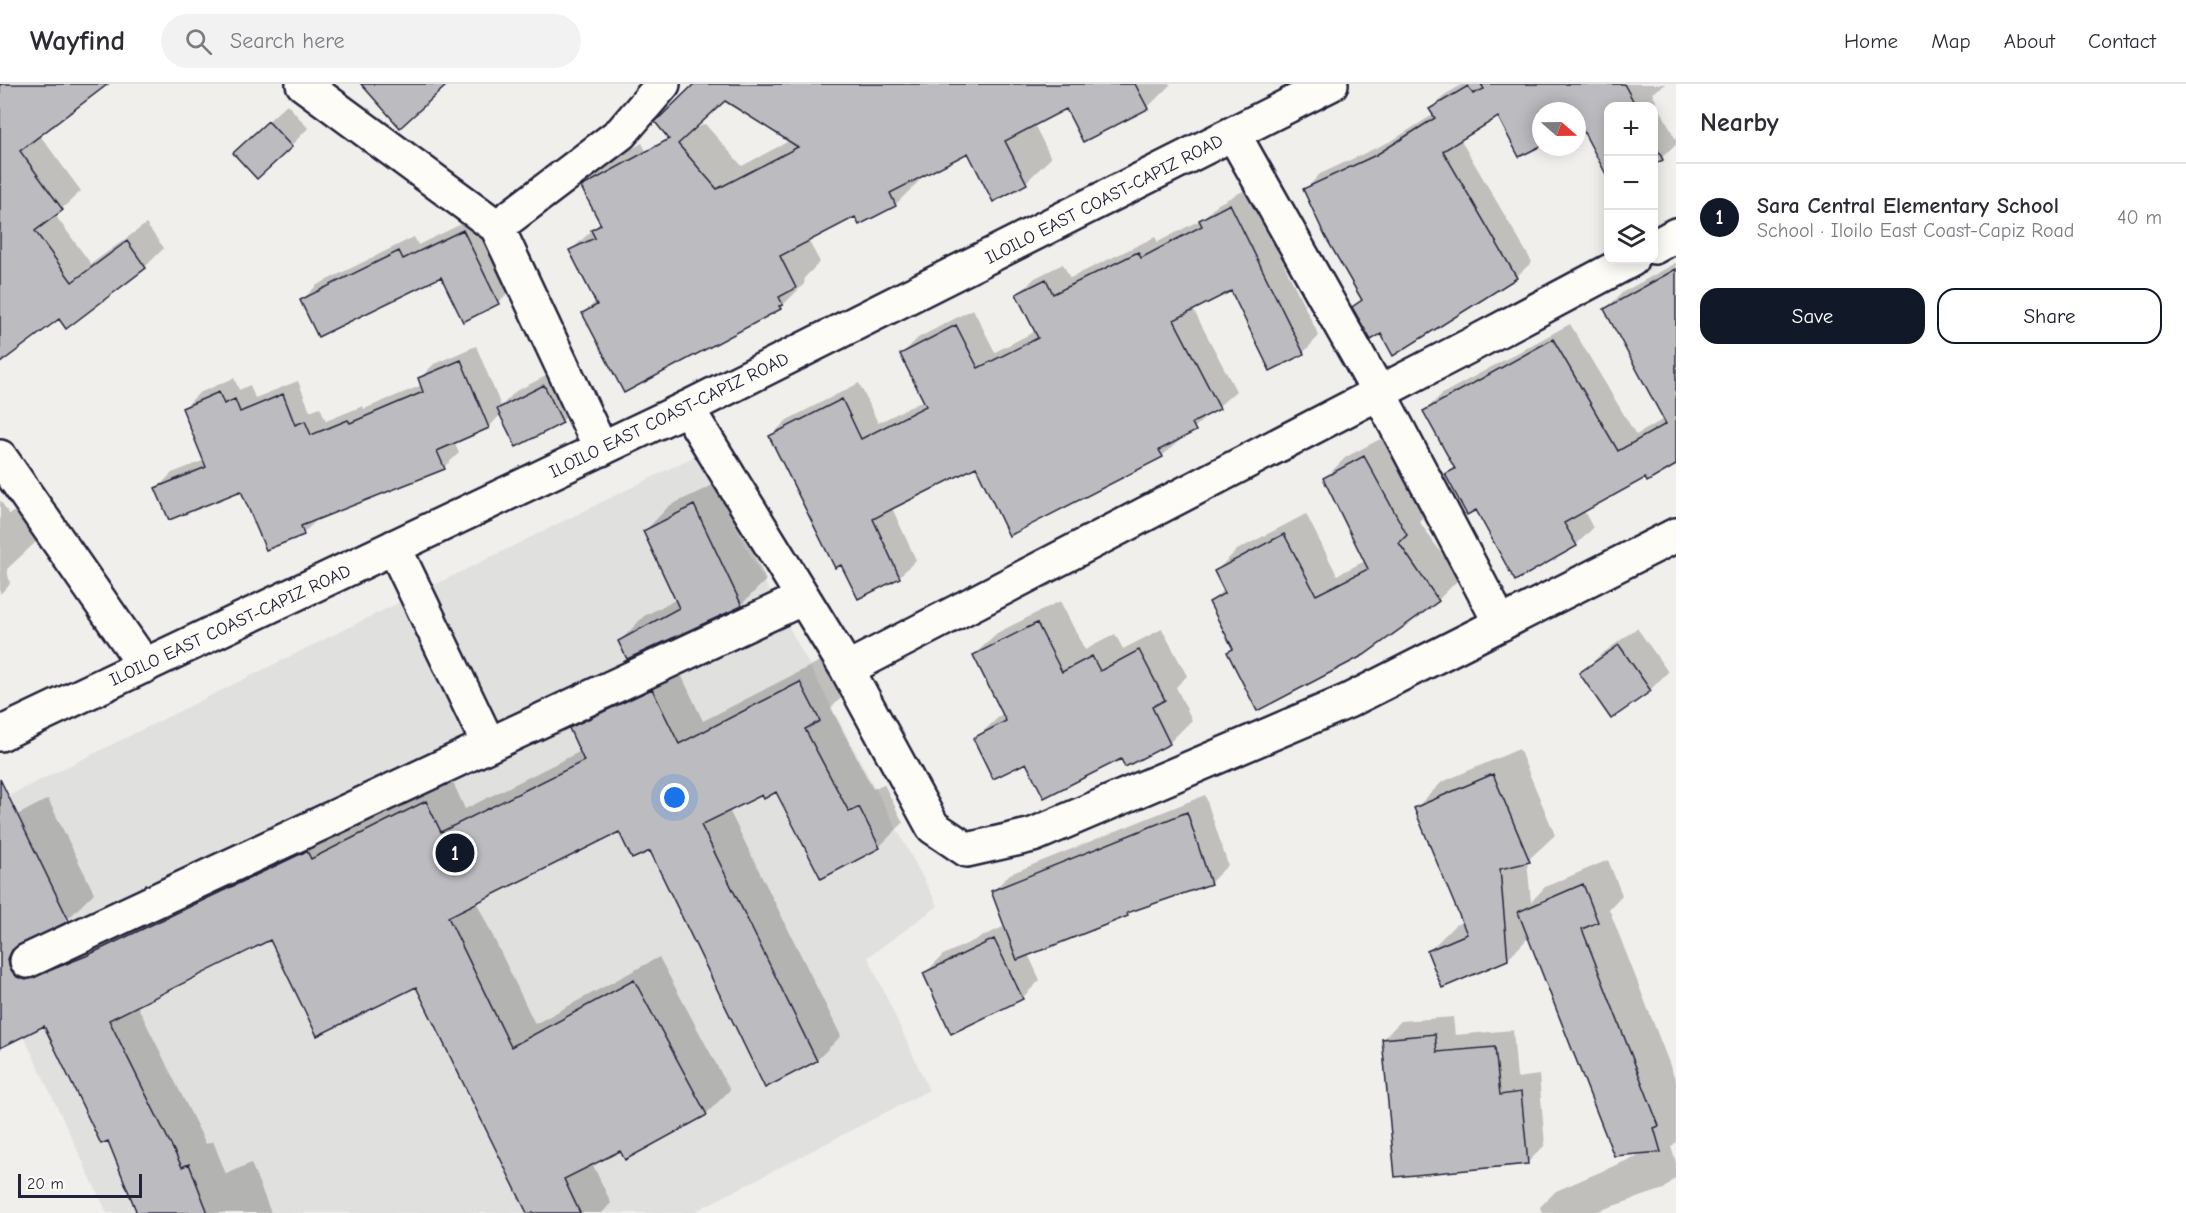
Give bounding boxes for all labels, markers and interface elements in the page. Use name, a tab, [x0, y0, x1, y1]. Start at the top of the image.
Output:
search box	[161, 14, 581, 68]
text: Wayfind	[30, 25, 125, 57]
icon: search	[182, 25, 215, 58]
text: Search here	[230, 28, 345, 54]
text: Home	[1844, 29, 1898, 53]
text: Map	[1931, 29, 1971, 53]
text: About	[2004, 29, 2055, 53]
text: Contact	[2088, 29, 2156, 53]
north arrow	[1532, 102, 1586, 156]
map controls	[1604, 102, 1658, 264]
button: +	[1604, 102, 1658, 156]
text: Nearby	[1700, 108, 1779, 138]
street label: ILOILO EAST COAST-CAPIZ ROAD	[982, 130, 1227, 269]
button: −	[1604, 156, 1658, 210]
text: Sara Central Elementary School	[1757, 193, 2059, 219]
text: 1	[1716, 206, 1723, 229]
text: 40 m	[2117, 206, 2162, 229]
button: layers	[1604, 210, 1658, 264]
text: School · Iloilo East Coast-Capiz Road	[1757, 219, 2074, 242]
button: Save	[1700, 288, 1925, 344]
button: Share	[1937, 288, 2162, 344]
street label: ILOILO EAST COAST-CAPIZ ROAD	[546, 348, 792, 483]
street label: ILOILO EAST COAST-CAPIZ ROAD	[106, 560, 354, 691]
your location	[660, 783, 689, 812]
pin: 1	[436, 830, 474, 876]
scale bar	[18, 1171, 142, 1198]
text: 20 m	[27, 1175, 64, 1193]

